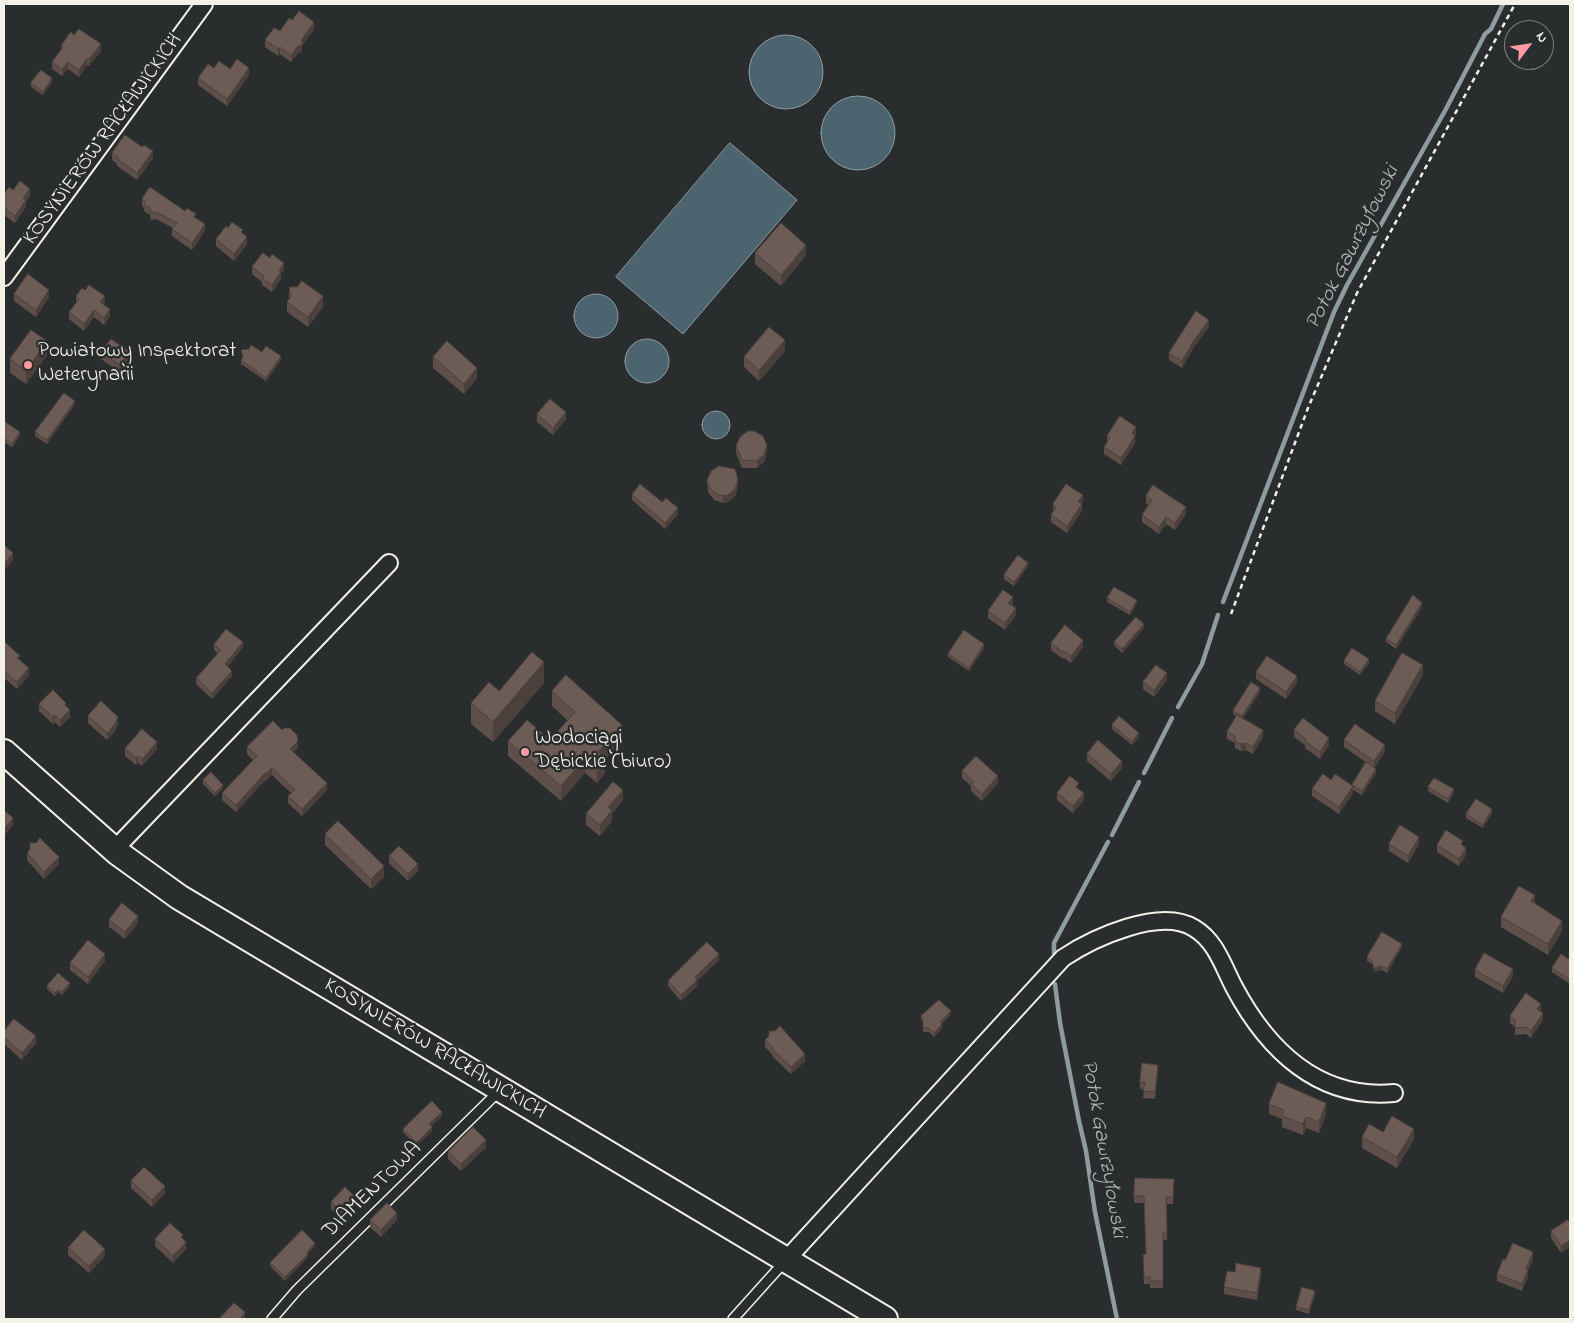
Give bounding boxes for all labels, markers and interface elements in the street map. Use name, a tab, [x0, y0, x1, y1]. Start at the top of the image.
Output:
north arrow	[1504, 20, 1554, 70]
text: N	[1530, 28, 1553, 47]
street label: KOSYNIERÓW RACŁAWICKICH	[19, 30, 189, 250]
water label: Potok Gawrzyłowski	[1301, 162, 1407, 334]
place label: Powiatowy Inspektorat Weterynarii	[38, 340, 236, 390]
marker: Powiatowy Inspektorat Weterynarii	[22, 359, 34, 371]
place label: Wodociągi Dębickie (biuro)	[535, 727, 671, 777]
marker: Wodociągi Dębickie (biuro)	[519, 746, 531, 758]
street label: KOSYNIERÓW RACŁAWICKICH	[318, 974, 550, 1126]
water label: Potok Gawrzyłowski	[1073, 1058, 1131, 1240]
street label: DIAMENTOWA	[318, 1137, 428, 1245]

